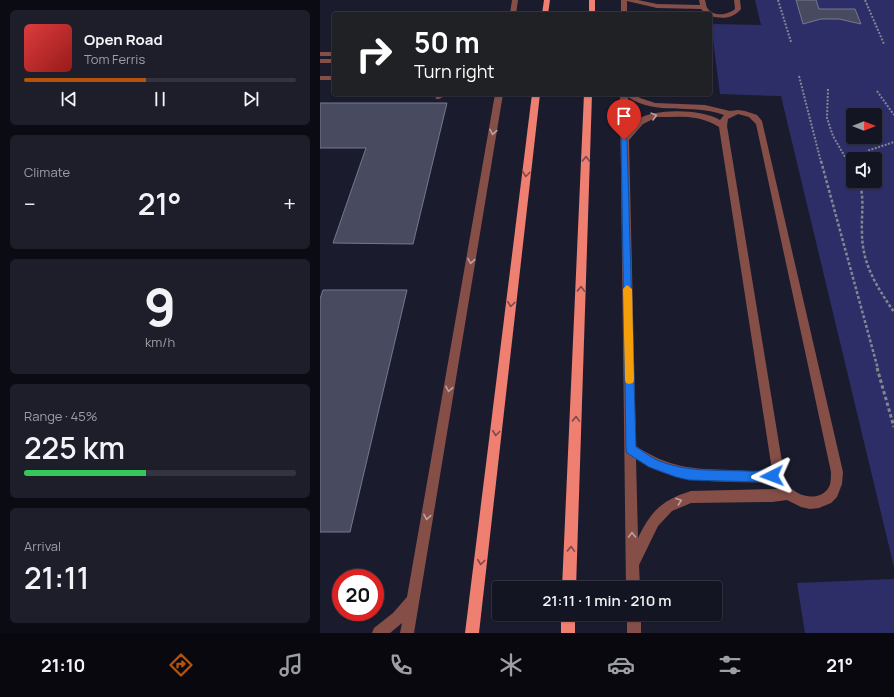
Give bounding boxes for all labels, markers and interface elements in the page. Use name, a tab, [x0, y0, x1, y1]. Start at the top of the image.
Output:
text: 50 m	[414, 23, 480, 61]
icon: right	[348, 28, 400, 80]
text: Open Road	[84, 29, 163, 50]
text: Tom Ferris	[84, 50, 145, 68]
text: Turn right	[414, 59, 495, 83]
icon: previous	[58, 88, 80, 110]
icon: pause	[149, 88, 171, 110]
icon: next	[240, 88, 262, 110]
pin	[607, 99, 641, 140]
icon: arrive	[613, 105, 635, 127]
north arrow	[846, 108, 882, 144]
map controls	[846, 108, 882, 188]
one-way arrow	[650, 113, 657, 121]
one-way arrow	[489, 129, 497, 136]
button: sound	[846, 152, 882, 188]
one-way arrow	[582, 156, 590, 162]
text: Climate	[24, 163, 70, 181]
one-way arrow	[522, 171, 531, 177]
text: 21°	[138, 183, 181, 224]
text: −	[24, 189, 36, 219]
text: +	[283, 189, 296, 219]
one-way arrow	[467, 257, 475, 264]
text: 9	[144, 271, 176, 342]
one-way arrow	[577, 286, 585, 292]
one-way arrow	[507, 301, 516, 307]
text: km/h	[145, 333, 175, 351]
one-way arrow	[445, 386, 454, 392]
text: Range · 45%	[24, 407, 97, 425]
one-way arrow	[572, 416, 580, 422]
text: 225 km	[24, 427, 125, 468]
one-way arrow	[492, 430, 501, 436]
position arrow	[751, 455, 793, 497]
one-way arrow	[675, 497, 682, 505]
one-way arrow	[423, 514, 432, 520]
one-way arrow	[628, 532, 636, 538]
text: Arrival	[24, 537, 61, 555]
one-way arrow	[567, 546, 575, 552]
text: 21:11	[24, 557, 89, 598]
one-way arrow	[476, 559, 485, 565]
speed limit sign: 20	[332, 569, 384, 621]
text: 21:11 · 1 min · 210 m	[542, 590, 672, 611]
icon: directions	[167, 651, 195, 679]
icon: music	[277, 651, 305, 679]
icon: phone	[387, 651, 415, 679]
icon: climate	[497, 651, 525, 679]
icon: car	[607, 651, 635, 679]
icon: filters	[716, 651, 744, 679]
text: 21:10	[41, 653, 85, 677]
text: 21°	[826, 653, 853, 677]

